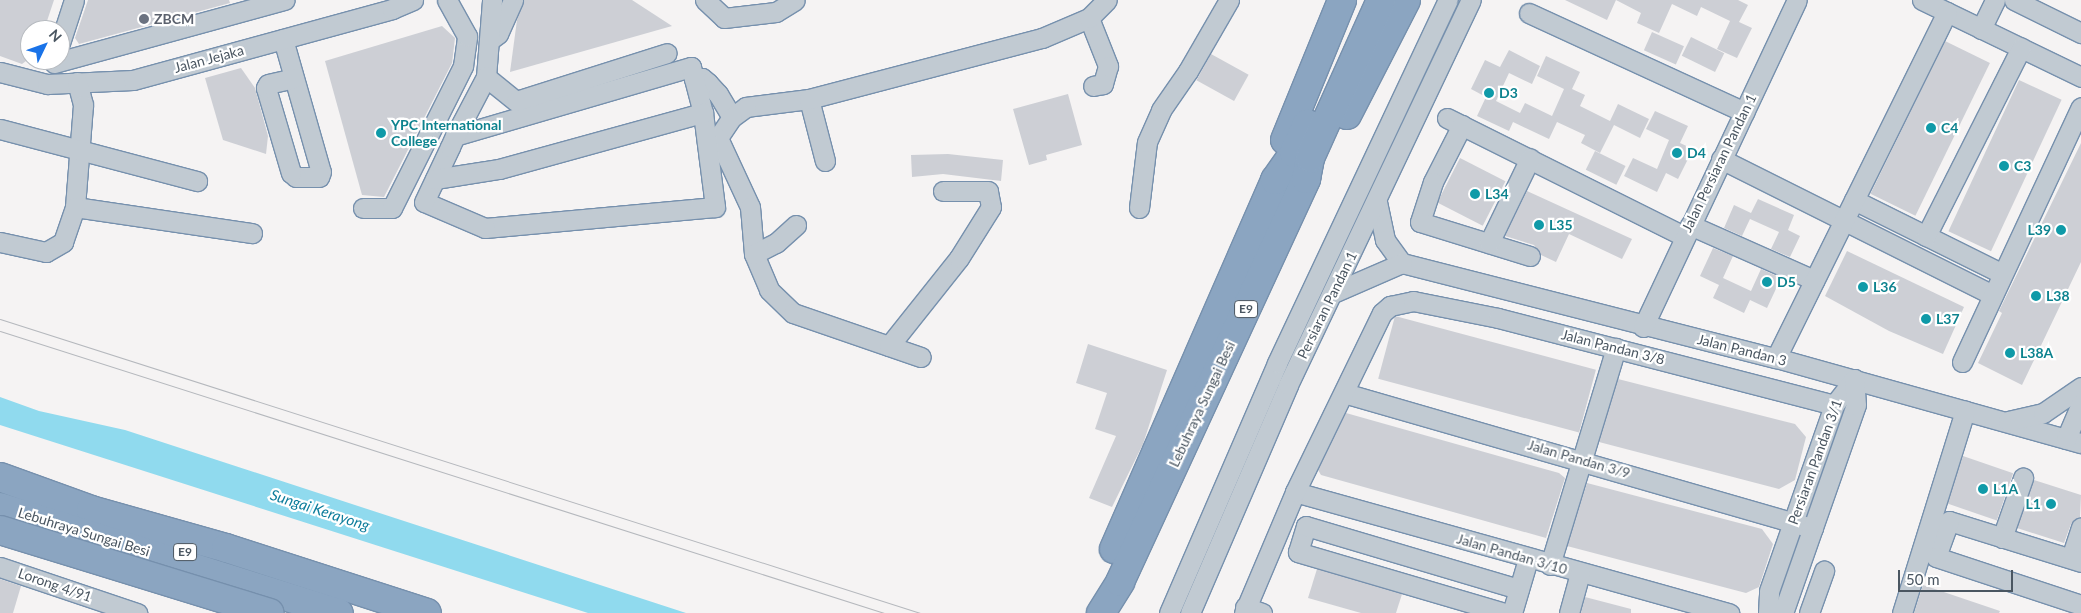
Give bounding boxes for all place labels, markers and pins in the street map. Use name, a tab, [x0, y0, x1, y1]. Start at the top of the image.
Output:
place label: ZBCM	[154, 11, 194, 27]
marker: ZBCM	[138, 13, 150, 25]
place label: D3	[1499, 85, 1518, 101]
marker: D3	[1483, 87, 1495, 99]
place label: YPC International College	[391, 117, 502, 150]
place label: C4	[1941, 120, 1958, 136]
marker: C4	[1925, 122, 1937, 134]
marker: YPC International College	[375, 127, 387, 139]
place label: D4	[1687, 145, 1706, 161]
marker: D4	[1671, 147, 1683, 159]
place label: C3	[2014, 158, 2031, 174]
marker: C3	[1998, 160, 2010, 172]
place label: L34	[1485, 186, 1509, 202]
marker: L34	[1469, 188, 1481, 200]
place label: L35	[1549, 217, 1573, 233]
marker: L35	[1533, 219, 1545, 231]
place label: L39	[2027, 222, 2051, 238]
marker: L39	[2055, 224, 2067, 236]
place label: D5	[1777, 274, 1796, 290]
marker: D5	[1761, 276, 1773, 288]
place label: L36	[1873, 279, 1897, 295]
marker: L36	[1857, 281, 1869, 293]
place label: L38	[2046, 288, 2070, 304]
marker: L38	[2030, 290, 2042, 302]
place label: L37	[1936, 311, 1960, 327]
marker: L37	[1920, 313, 1932, 325]
place label: L38A	[2020, 345, 2053, 361]
marker: L38A	[2004, 347, 2016, 359]
place label: L1A	[1993, 481, 2018, 497]
marker: L1A	[1977, 483, 1989, 495]
place label: L1	[2026, 496, 2041, 512]
marker: L1	[2045, 498, 2057, 510]

